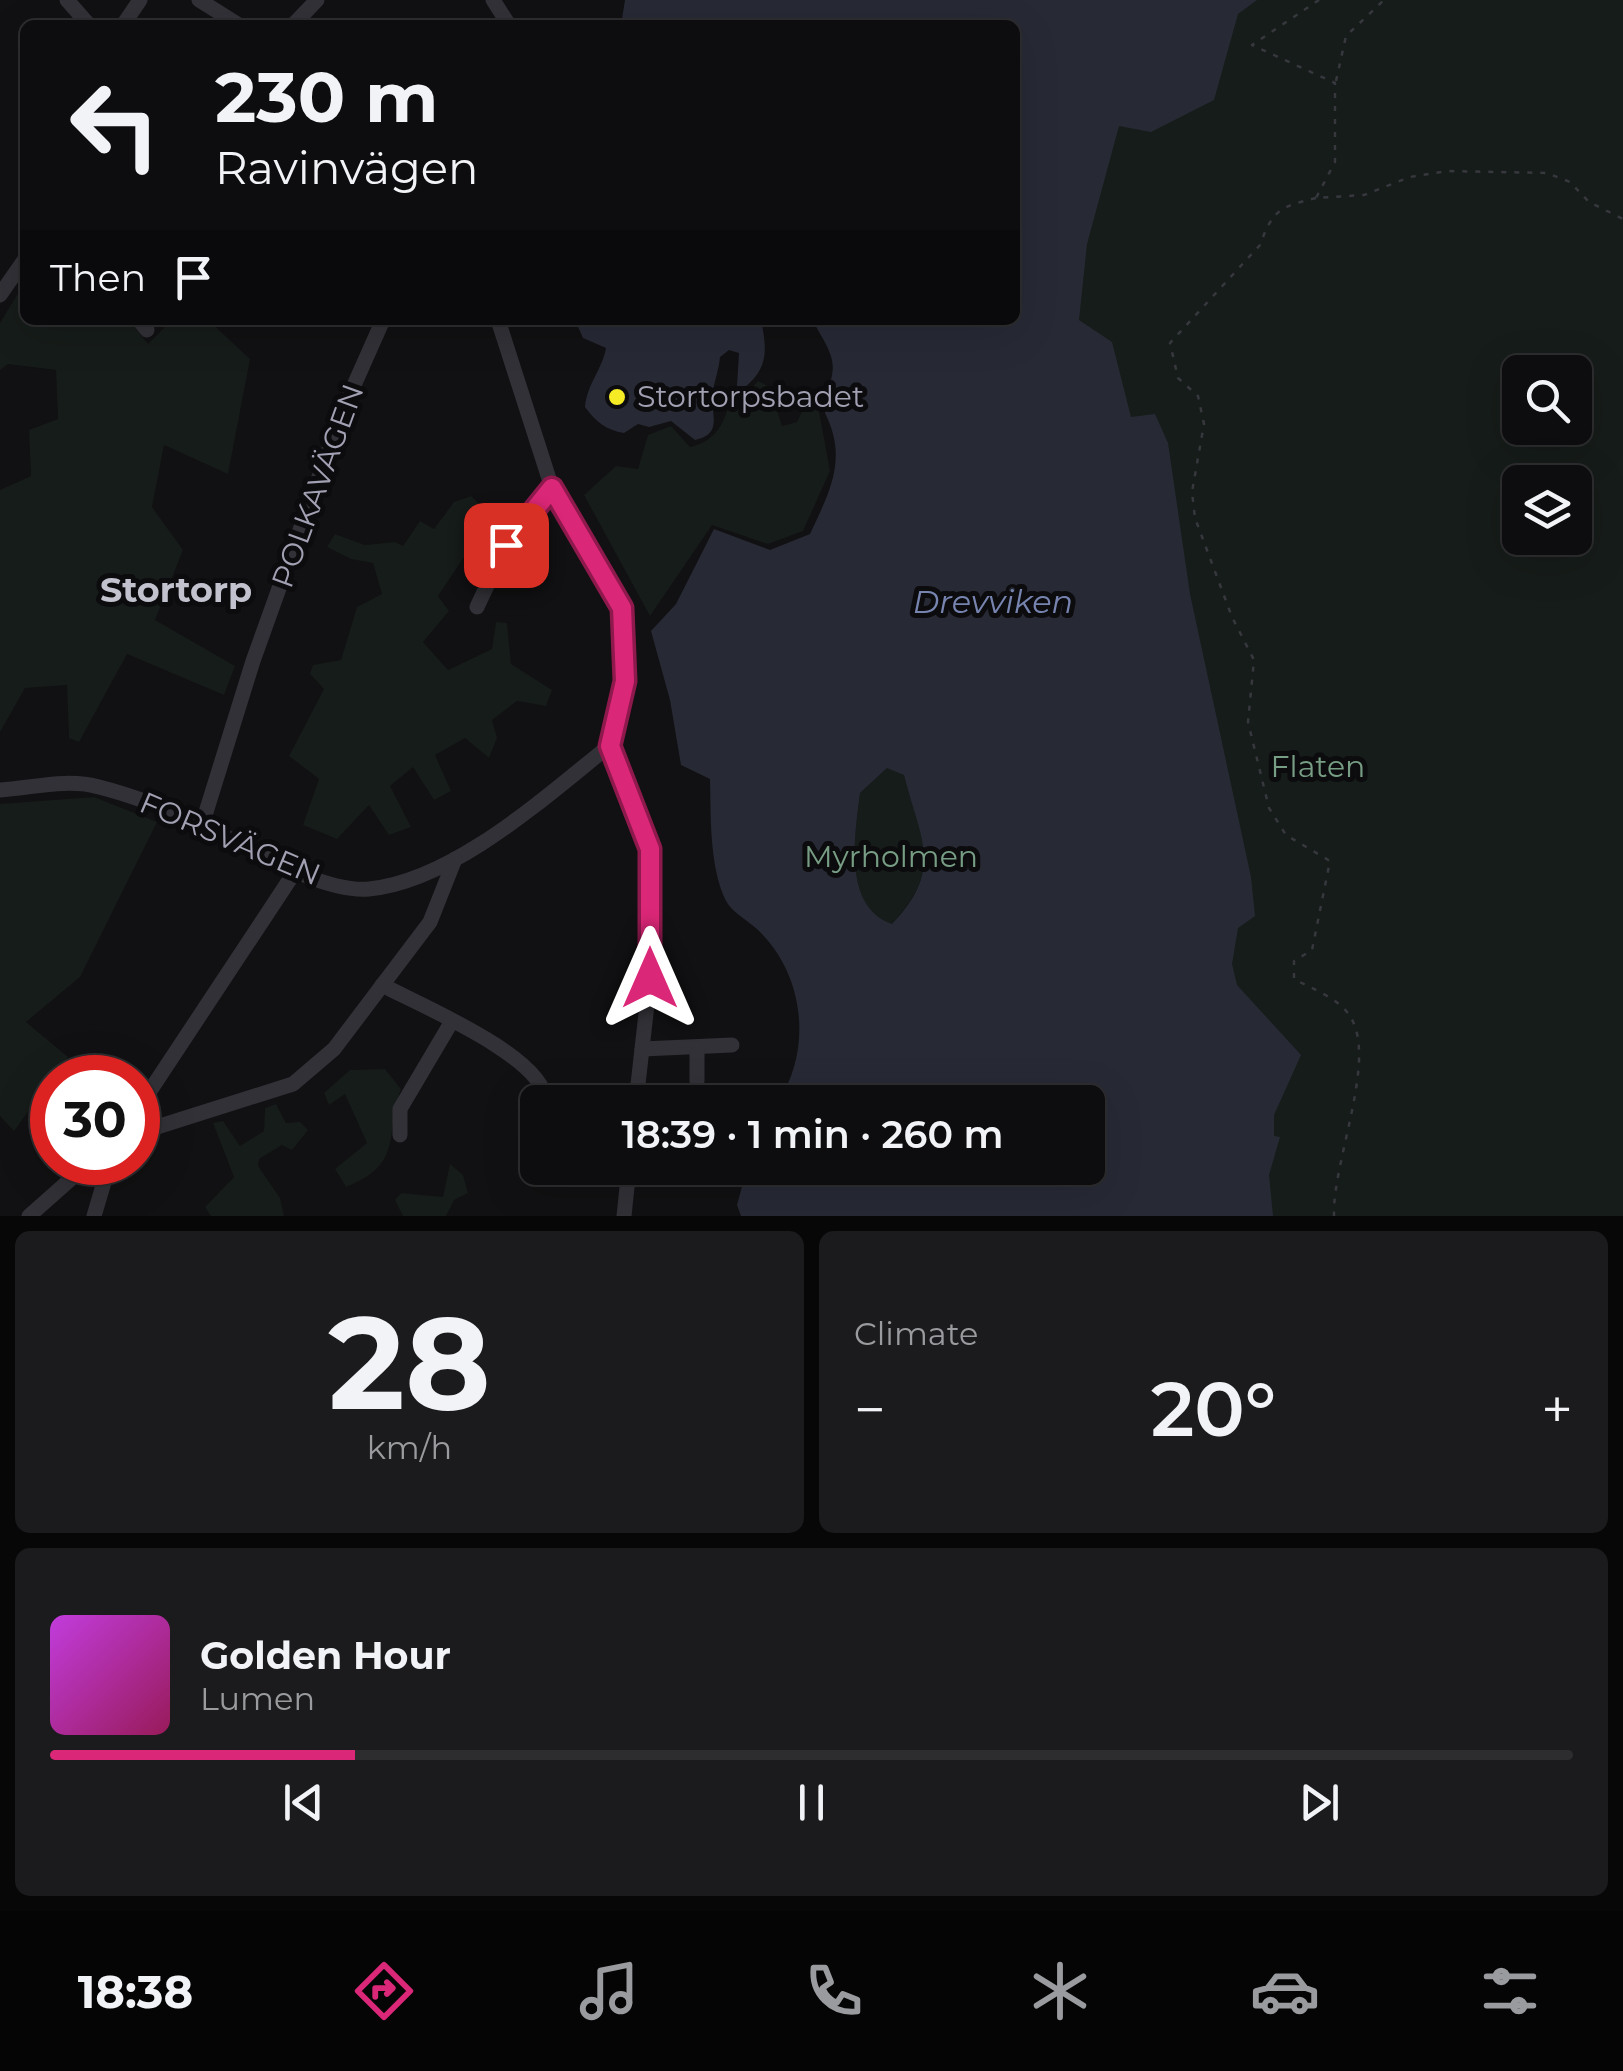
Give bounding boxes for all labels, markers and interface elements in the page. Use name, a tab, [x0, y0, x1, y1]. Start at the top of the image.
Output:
text: 230 m	[215, 54, 439, 140]
icon: left	[50, 60, 180, 190]
text: Ravinvägen	[215, 140, 478, 195]
icon: arrive	[166, 250, 221, 305]
text: Then	[50, 254, 146, 301]
map controls	[1502, 355, 1592, 555]
button: search	[1502, 355, 1592, 445]
place label: Stortorpsbadet	[637, 378, 864, 415]
street label: POLKAVÄGEN	[264, 379, 372, 593]
marker: Stortorpsbadet	[606, 386, 628, 408]
button: layers	[1502, 465, 1592, 555]
pin	[464, 503, 549, 588]
icon: arrive	[479, 518, 534, 573]
district label: Stortorp	[100, 568, 252, 611]
water label: Drevviken	[913, 582, 1073, 621]
park label: Flaten	[1271, 748, 1365, 785]
street label: FORSVÄGEN	[134, 784, 326, 893]
park label: Myrholmen	[804, 838, 978, 875]
position arrow	[598, 926, 702, 1030]
speed limit sign: 30	[30, 1055, 160, 1185]
text: 18:39 · 1 min · 260 m	[621, 1111, 1004, 1158]
text: 28	[328, 1283, 491, 1442]
text: Climate	[854, 1314, 978, 1353]
text: 20°	[1151, 1363, 1276, 1455]
text: −	[854, 1376, 886, 1443]
text: +	[1541, 1376, 1573, 1443]
text: km/h	[367, 1428, 452, 1467]
text: Golden Hour	[200, 1632, 451, 1679]
text: Lumen	[200, 1679, 315, 1718]
icon: previous	[276, 1775, 331, 1830]
icon: pause	[784, 1775, 839, 1830]
icon: next	[1292, 1775, 1347, 1830]
icon: directions	[349, 1956, 419, 2026]
icon: music	[574, 1956, 644, 2026]
icon: phone	[799, 1956, 869, 2026]
icon: climate	[1025, 1956, 1095, 2026]
icon: car	[1250, 1956, 1320, 2026]
icon: filters	[1475, 1956, 1545, 2026]
text: 18:38	[78, 1964, 193, 2019]

